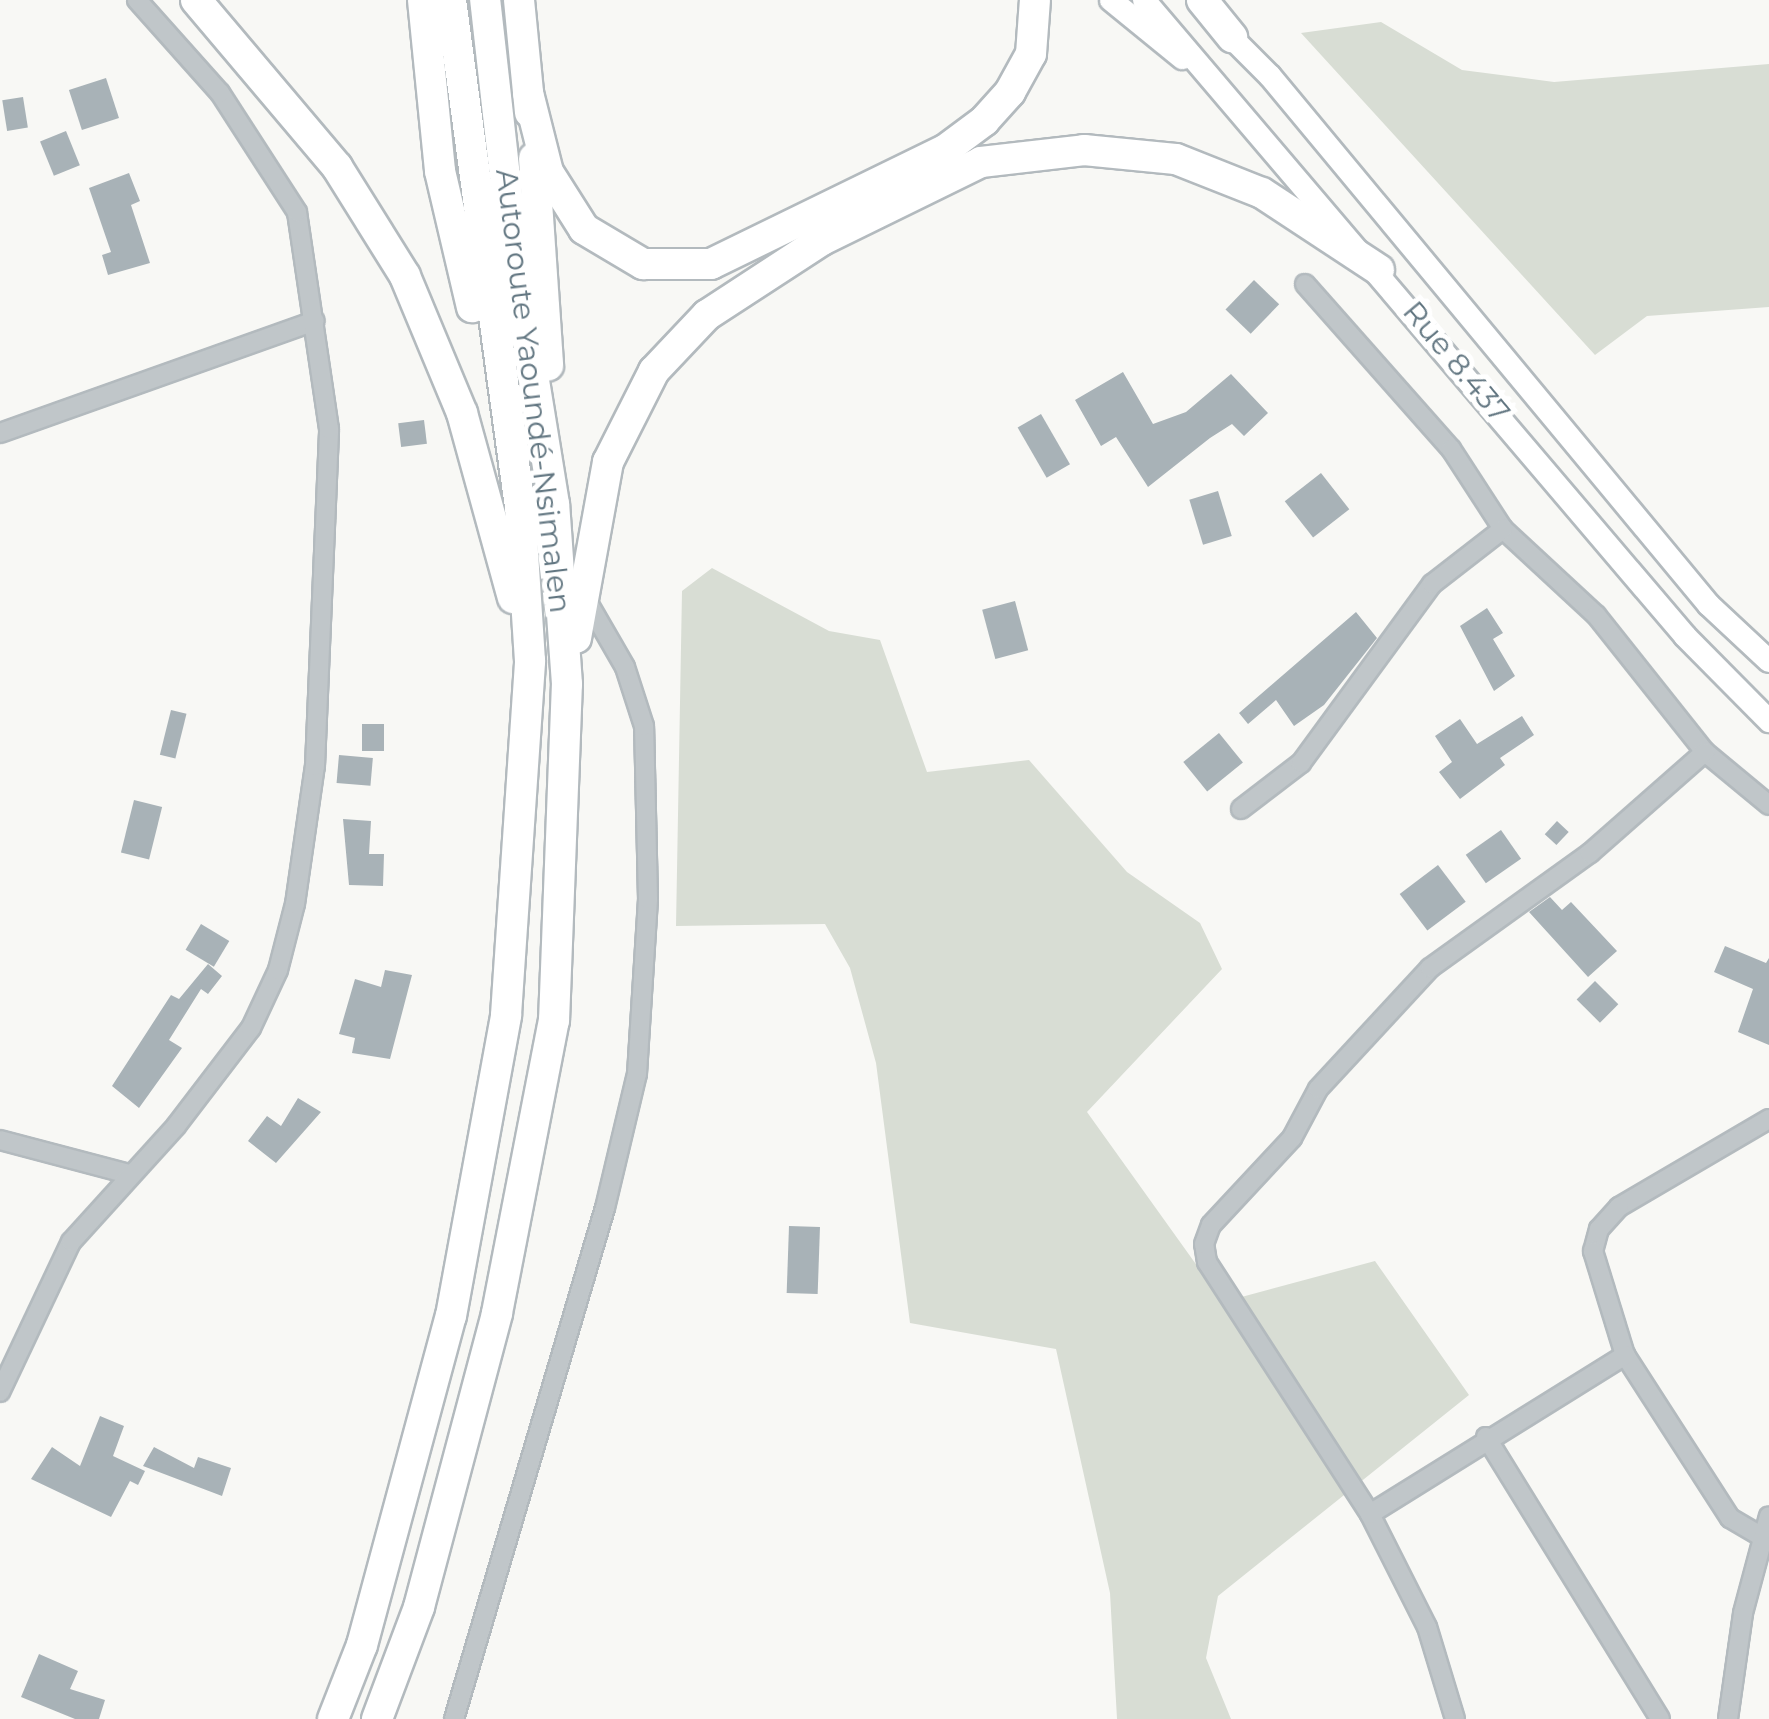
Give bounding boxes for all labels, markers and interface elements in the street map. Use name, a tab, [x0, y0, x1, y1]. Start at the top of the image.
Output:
street label: Autoroute Yaoundé-Nsimalen	[488, 167, 578, 615]
street label: Rue 8.437	[1395, 294, 1517, 430]

